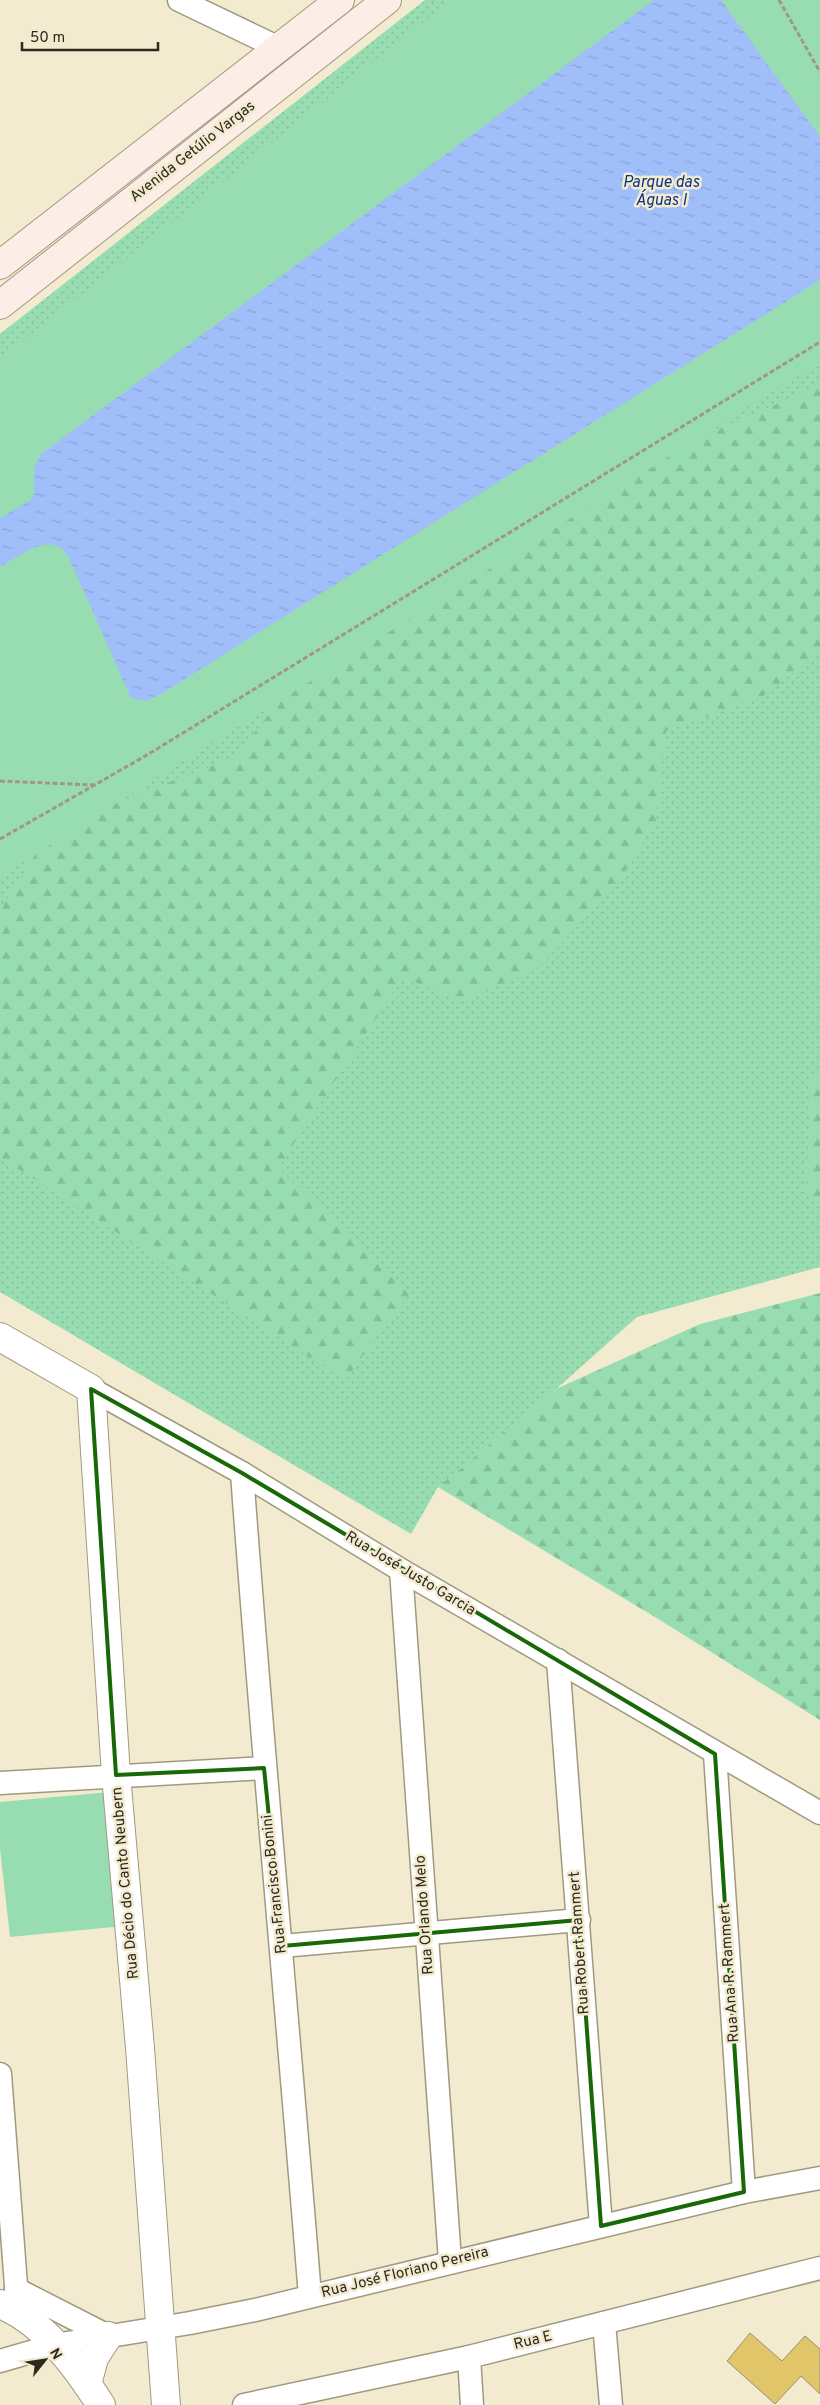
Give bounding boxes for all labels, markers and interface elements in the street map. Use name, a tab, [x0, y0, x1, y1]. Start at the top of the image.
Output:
scale bar	[22, 20, 159, 52]
text: 50 m	[30, 29, 65, 48]
street label: Avenida Getúlio Vargas	[126, 97, 260, 207]
water label: Parque das Águas I	[623, 173, 700, 211]
street label: Rua José Justo Garcia	[341, 1528, 479, 1620]
street label: Rua Décio do Canto Neubern	[108, 1786, 144, 1980]
street label: Rua Francisco Bonini	[258, 1813, 292, 1955]
street label: Rua Orlando Melo	[411, 1854, 439, 1976]
street label: Rua Robert Rammert	[566, 1871, 594, 2015]
street label: Rua Ana R. Rammert	[716, 1903, 744, 2043]
street label: Rua José Floriano Pereira	[319, 2243, 491, 2303]
street label: Rua E	[512, 2327, 554, 2355]
north arrow	[20, 2335, 70, 2385]
text: N	[45, 2346, 65, 2363]

